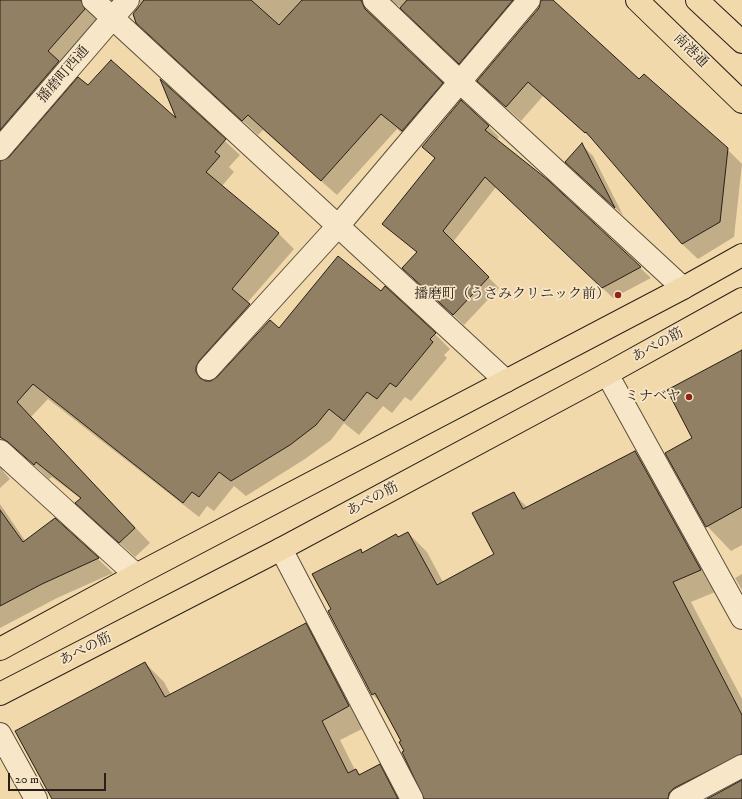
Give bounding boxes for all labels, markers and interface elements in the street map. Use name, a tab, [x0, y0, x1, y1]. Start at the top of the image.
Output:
street label: 南港通	[669, 30, 711, 72]
street label: 播磨町西通	[35, 43, 93, 107]
place label: 播磨町（うさみクリニック前）	[414, 287, 610, 303]
marker: 播磨町（うさみクリニック前）	[613, 290, 623, 300]
street label: あべの筋	[629, 325, 687, 367]
place label: ミナベヤ	[625, 389, 681, 405]
marker: ミナベヤ	[684, 392, 694, 402]
street label: あべの筋	[344, 479, 402, 521]
street label: あべの筋	[57, 630, 115, 670]
scale bar	[10, 765, 108, 791]
text: 20 m	[15, 772, 39, 787]

